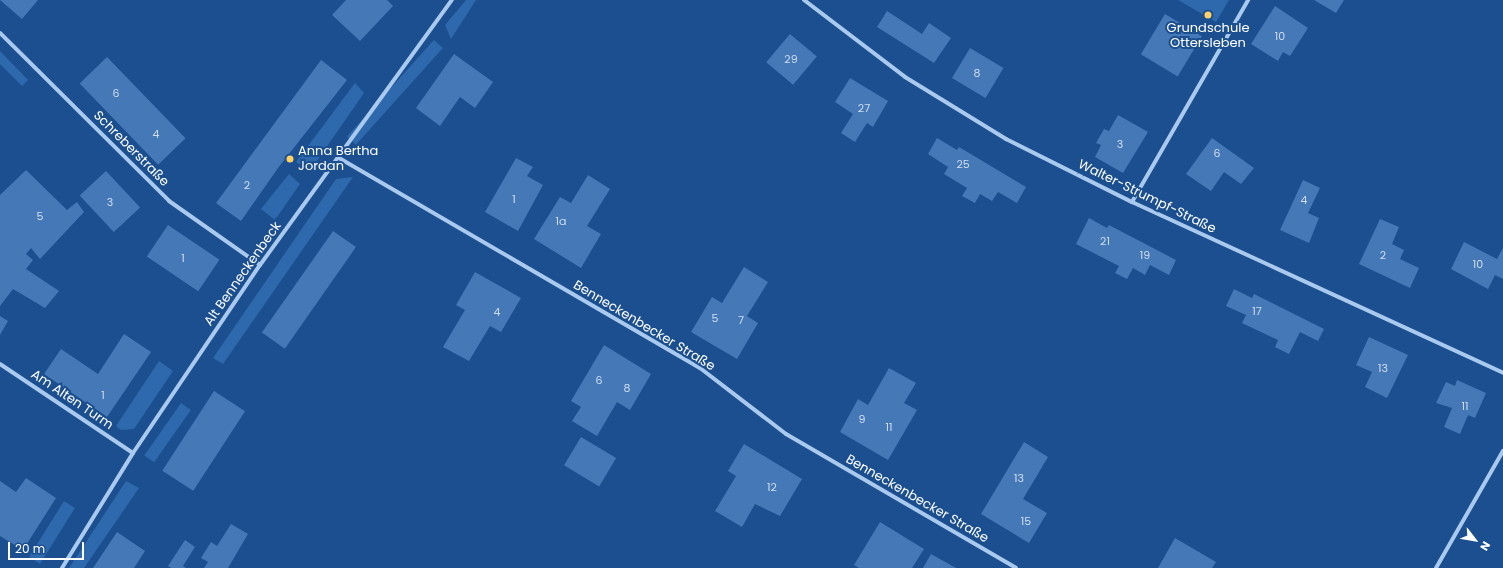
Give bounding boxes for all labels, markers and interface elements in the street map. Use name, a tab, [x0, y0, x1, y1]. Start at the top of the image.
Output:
marker: Grundschule Ottersleben	[1203, 10, 1213, 20]
place label: Grundschule Ottersleben	[1167, 21, 1249, 52]
house number: 10	[1275, 29, 1285, 43]
house number: 29	[784, 52, 798, 66]
house number: 8	[974, 66, 980, 80]
house number: 6	[113, 86, 119, 100]
house number: 27	[858, 101, 870, 115]
street label: Schreberstraße	[90, 108, 172, 190]
house number: 4	[153, 127, 159, 141]
house number: 3	[1117, 137, 1123, 151]
place label: Anna Bertha Jordan	[298, 144, 378, 175]
house number: 6	[1214, 146, 1220, 160]
marker: Anna Bertha Jordan	[285, 154, 295, 164]
house number: 25	[956, 157, 970, 171]
street label: Walter-Strumpf-Straße	[1075, 157, 1219, 237]
house number: 2	[244, 178, 250, 192]
house number: 1	[512, 192, 516, 206]
house number: 4	[1301, 193, 1307, 207]
house number: 3	[107, 195, 113, 209]
house number: 5	[37, 209, 43, 223]
house number: 1a	[556, 214, 566, 228]
street label: Alt Benneckenbeck	[201, 219, 285, 329]
house number: 21	[1100, 234, 1110, 248]
house number: 19	[1140, 248, 1150, 262]
house number: 2	[1380, 248, 1386, 262]
house number: 1	[181, 251, 185, 265]
house number: 10	[1473, 257, 1483, 271]
street label: Benneckenbecker Straße	[570, 277, 718, 375]
house number: 17	[1252, 304, 1262, 318]
house number: 4	[494, 305, 500, 319]
house number: 5	[712, 311, 718, 325]
house number: 7	[738, 313, 744, 327]
house number: 13	[1378, 361, 1388, 375]
street label: Am Alten Turm	[28, 367, 116, 433]
house number: 6	[596, 373, 602, 387]
house number: 8	[624, 381, 630, 395]
house number: 1	[101, 388, 105, 402]
house number: 11	[1461, 399, 1469, 413]
house number: 9	[859, 412, 865, 426]
house number: 11	[885, 420, 893, 434]
street label: Benneckenbecker Straße	[843, 452, 991, 546]
house number: 13	[1014, 471, 1024, 485]
house number: 12	[767, 480, 777, 494]
house number: 15	[1021, 514, 1031, 528]
north arrow	[1455, 520, 1495, 560]
scale bar	[10, 534, 86, 560]
text: N	[1476, 539, 1494, 554]
text: 20 m	[15, 540, 45, 557]

